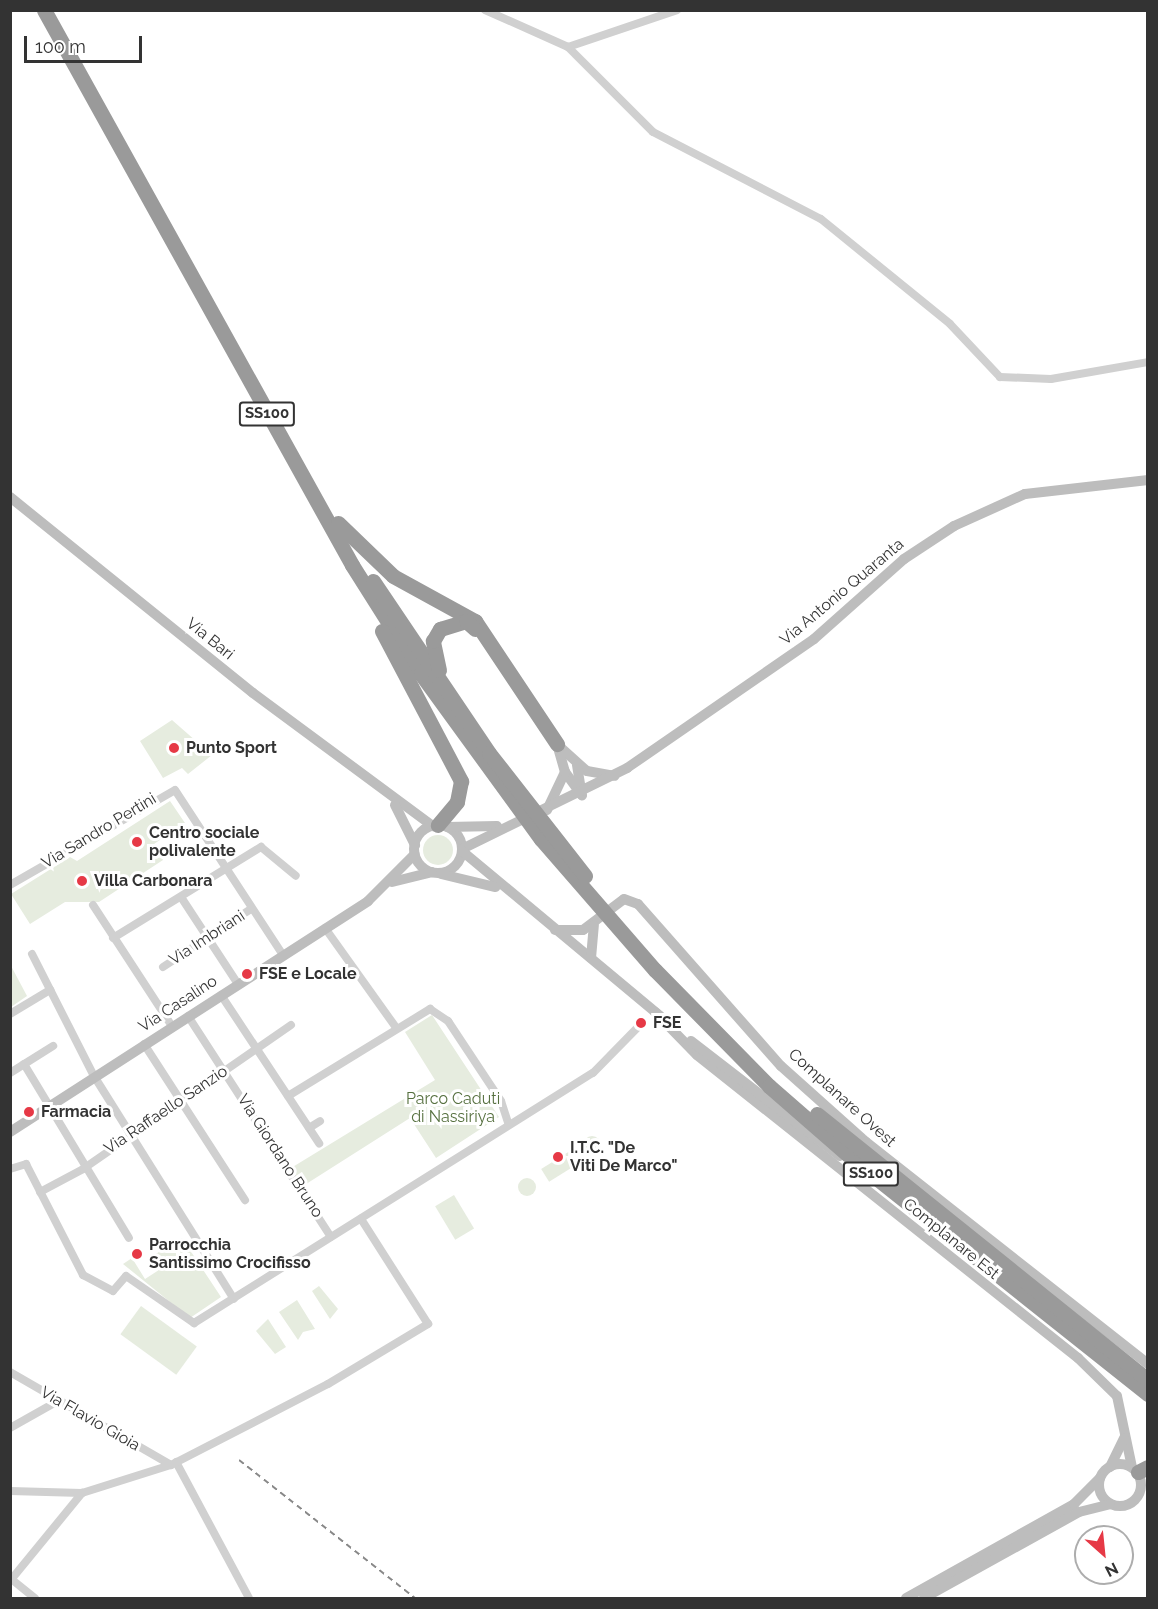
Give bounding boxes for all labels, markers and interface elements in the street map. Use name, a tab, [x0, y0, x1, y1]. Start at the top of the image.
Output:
scale bar	[27, 24, 146, 62]
text: 100 m	[35, 36, 86, 57]
road number: SS100	[238, 402, 296, 426]
street label: Via Antonio Quaranta	[776, 534, 908, 650]
street label: Via Bari	[182, 614, 238, 664]
place label: Punto Sport	[186, 738, 277, 758]
marker: Punto Sport	[167, 741, 181, 755]
street label: Via Sandro Pertini	[38, 789, 160, 873]
place label: Centro sociale polivalente	[149, 823, 259, 861]
marker: Centro sociale polivalente	[130, 835, 144, 849]
place label: Villa Carbonara	[94, 871, 212, 891]
marker: Villa Carbonara	[75, 874, 89, 888]
street label: Via Imbriani	[166, 906, 248, 970]
place label: FSE e Locale	[259, 964, 357, 984]
marker: FSE e Locale	[240, 967, 254, 981]
street label: Via Casalino	[135, 971, 221, 1037]
place label: FSE	[653, 1013, 681, 1033]
marker: FSE	[634, 1016, 648, 1030]
street label: Complanare Ovest	[784, 1045, 900, 1151]
street label: Via Raffaello Sanzio	[101, 1062, 231, 1158]
park label: Parco Caduti di Nassiriya	[406, 1089, 500, 1127]
street label: Via Giordano Bruno	[233, 1091, 327, 1221]
place label: Farmacia	[41, 1102, 111, 1122]
marker: Farmacia	[22, 1105, 36, 1119]
place label: I.T.C. "De Viti De Marco"	[570, 1138, 677, 1176]
marker: I.T.C. "De Viti De Marco"	[551, 1150, 565, 1164]
road number: SS100	[842, 1162, 900, 1186]
street label: Complanare Est	[899, 1194, 1003, 1284]
place label: Parrocchia Santissimo Crocifisso	[149, 1235, 311, 1273]
marker: Parrocchia Santissimo Crocifisso	[130, 1247, 144, 1261]
street label: Via Flavio Gioia	[37, 1383, 143, 1455]
north arrow	[1074, 1525, 1134, 1585]
text: N	[1102, 1558, 1121, 1581]

